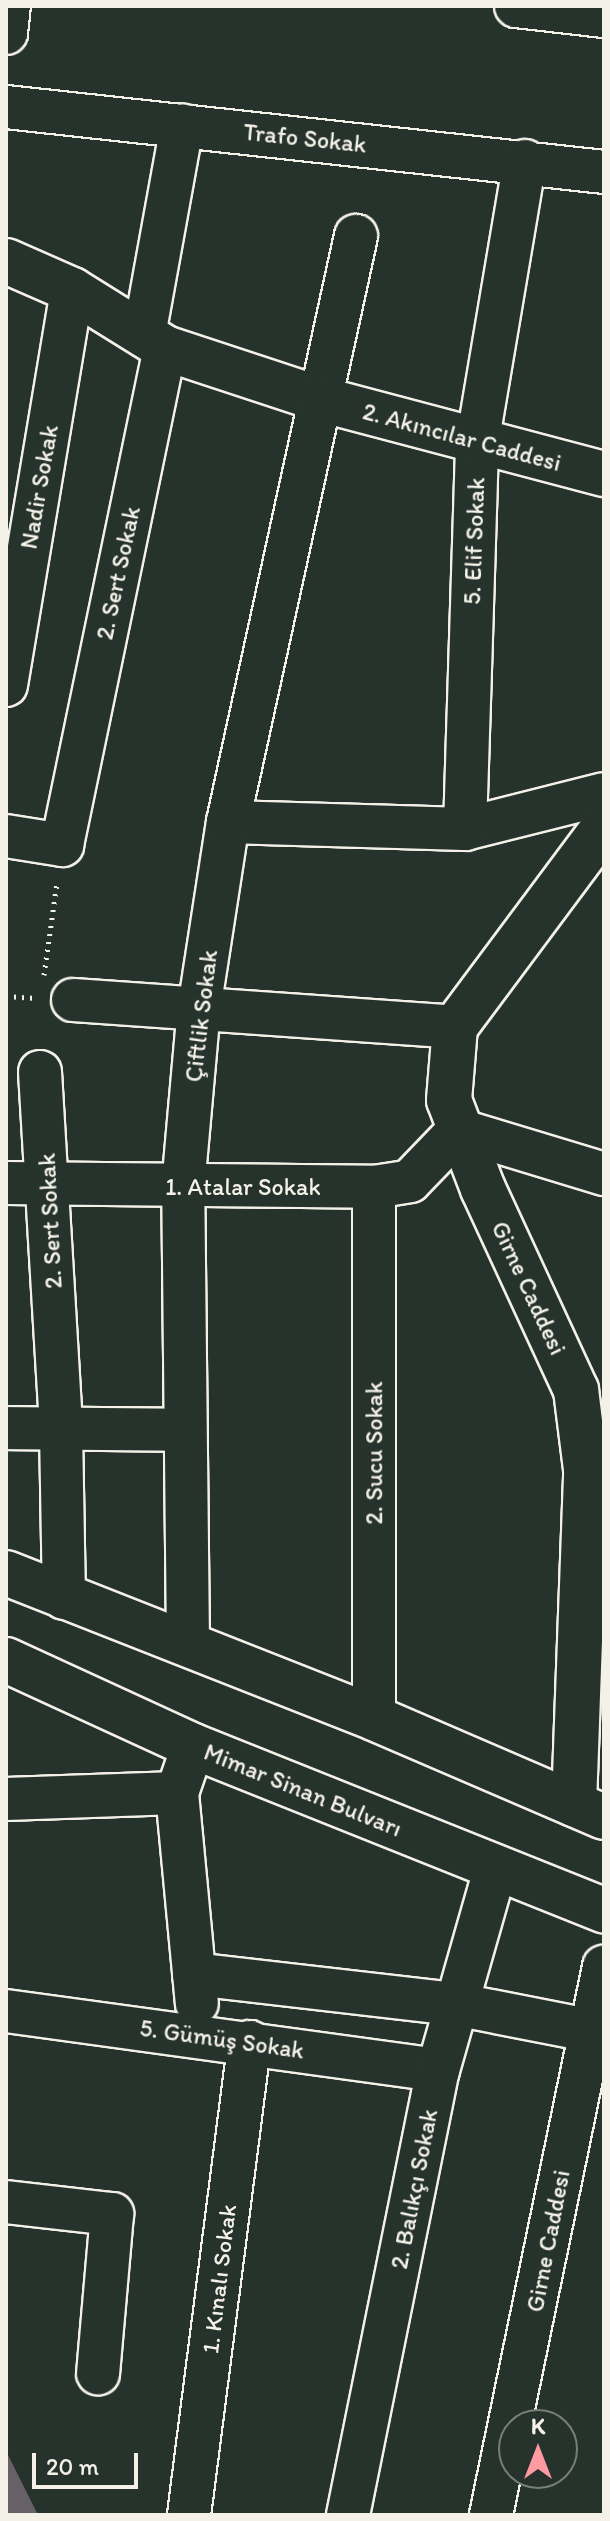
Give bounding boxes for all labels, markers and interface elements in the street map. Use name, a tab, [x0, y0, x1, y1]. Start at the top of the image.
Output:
street label: Trafo Sokak	[243, 117, 367, 159]
street label: 2. Akıncılar Caddesi	[359, 397, 565, 477]
street label: Nadir Sokak	[14, 423, 64, 551]
street label: 5. Elif Sokak	[457, 477, 491, 605]
street label: 2. Sert Sokak	[90, 504, 146, 642]
street label: Çiftlik Sokak	[179, 949, 223, 1083]
street label: 2. Sert Sokak	[32, 1153, 68, 1289]
street label: 1. Atalar Sokak	[165, 1173, 321, 1201]
street label: Girne Caddesi	[485, 1217, 573, 1359]
street label: 2. Sucu Sokak	[360, 1382, 388, 1524]
street label: Mimar Sinan Bulvarı	[201, 1738, 405, 1842]
street label: 5. Gümüş Sokak	[138, 2013, 306, 2065]
street label: 2. Balıkçı Sokak	[384, 2107, 444, 2271]
street label: Girne Caddesi	[520, 2168, 576, 2314]
street label: 1. Kınalı Sokak	[196, 2203, 242, 2355]
north arrow	[498, 2409, 578, 2489]
text: K	[531, 2413, 545, 2440]
scale bar	[36, 2437, 142, 2487]
text: 20 m	[46, 2452, 99, 2481]

